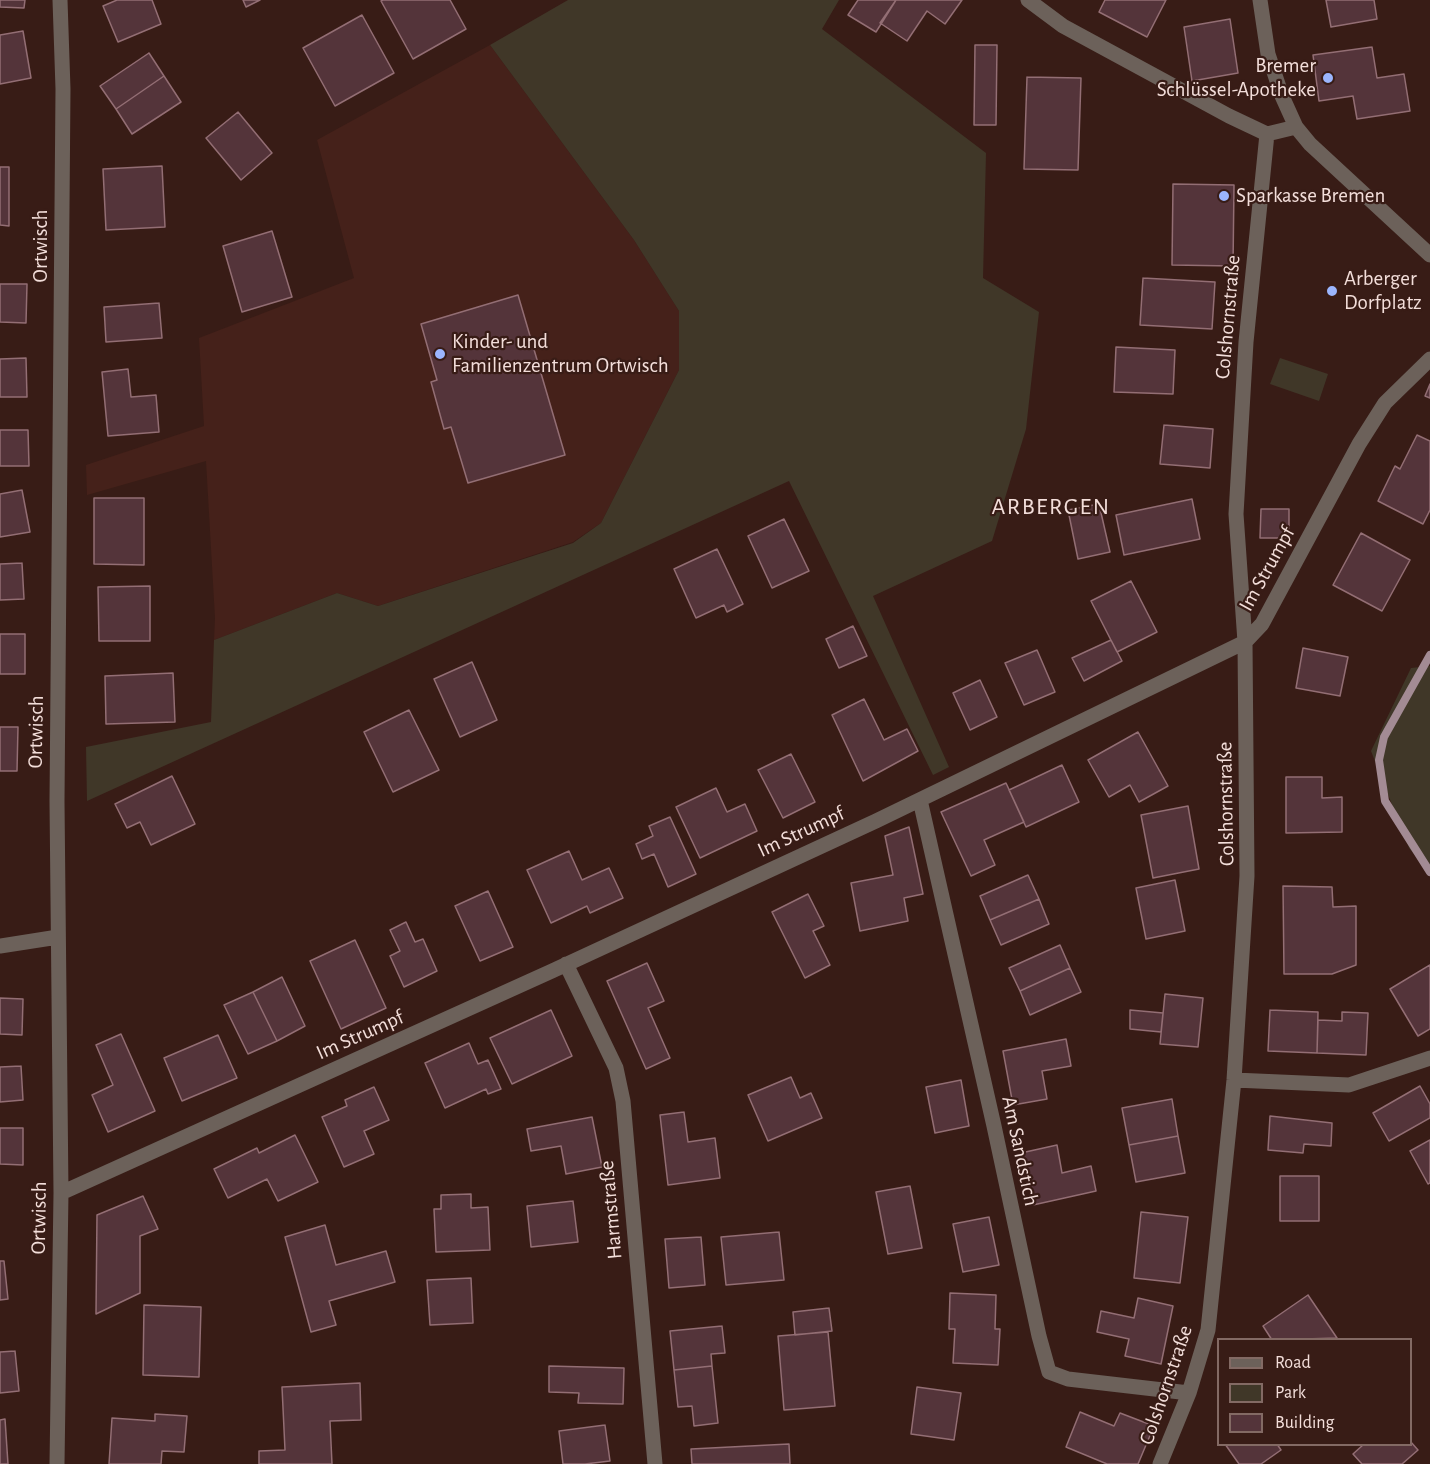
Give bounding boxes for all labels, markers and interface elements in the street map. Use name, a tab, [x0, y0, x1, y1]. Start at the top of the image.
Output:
place label: Bremer Schlüssel-Apotheke	[1157, 53, 1316, 103]
marker: Bremer Schlüssel-Apotheke	[1321, 71, 1335, 85]
place label: Sparkasse Bremen	[1236, 183, 1385, 209]
marker: Sparkasse Bremen	[1217, 189, 1231, 203]
street label: Ortwisch	[28, 210, 54, 282]
street label: Colshornstraße	[1210, 254, 1246, 380]
place label: Arberger Dorfplatz	[1344, 266, 1422, 316]
marker: Arberger Dorfplatz	[1325, 284, 1339, 298]
place label: Kinder- und Familienzentrum Ortwisch	[452, 329, 669, 379]
marker: Kinder- und Familienzentrum Ortwisch	[433, 347, 447, 361]
district label: ARBERGEN	[991, 493, 1111, 521]
street label: Im Strumpf	[1233, 522, 1301, 616]
street label: Ortwisch	[23, 695, 49, 769]
street label: Colshornstraße	[1212, 742, 1240, 866]
street label: Im Strumpf	[754, 801, 848, 863]
street label: Im Strumpf	[312, 1005, 408, 1065]
street label: Am Sandstich	[996, 1094, 1044, 1208]
street label: Harmstraße	[594, 1160, 628, 1260]
street label: Ortwisch	[26, 1181, 52, 1255]
street label: Colshornstraße	[1134, 1322, 1198, 1448]
legend	[1217, 1338, 1412, 1446]
text: Road	[1275, 1354, 1311, 1372]
text: Park	[1275, 1384, 1306, 1402]
text: Building	[1275, 1414, 1334, 1432]

